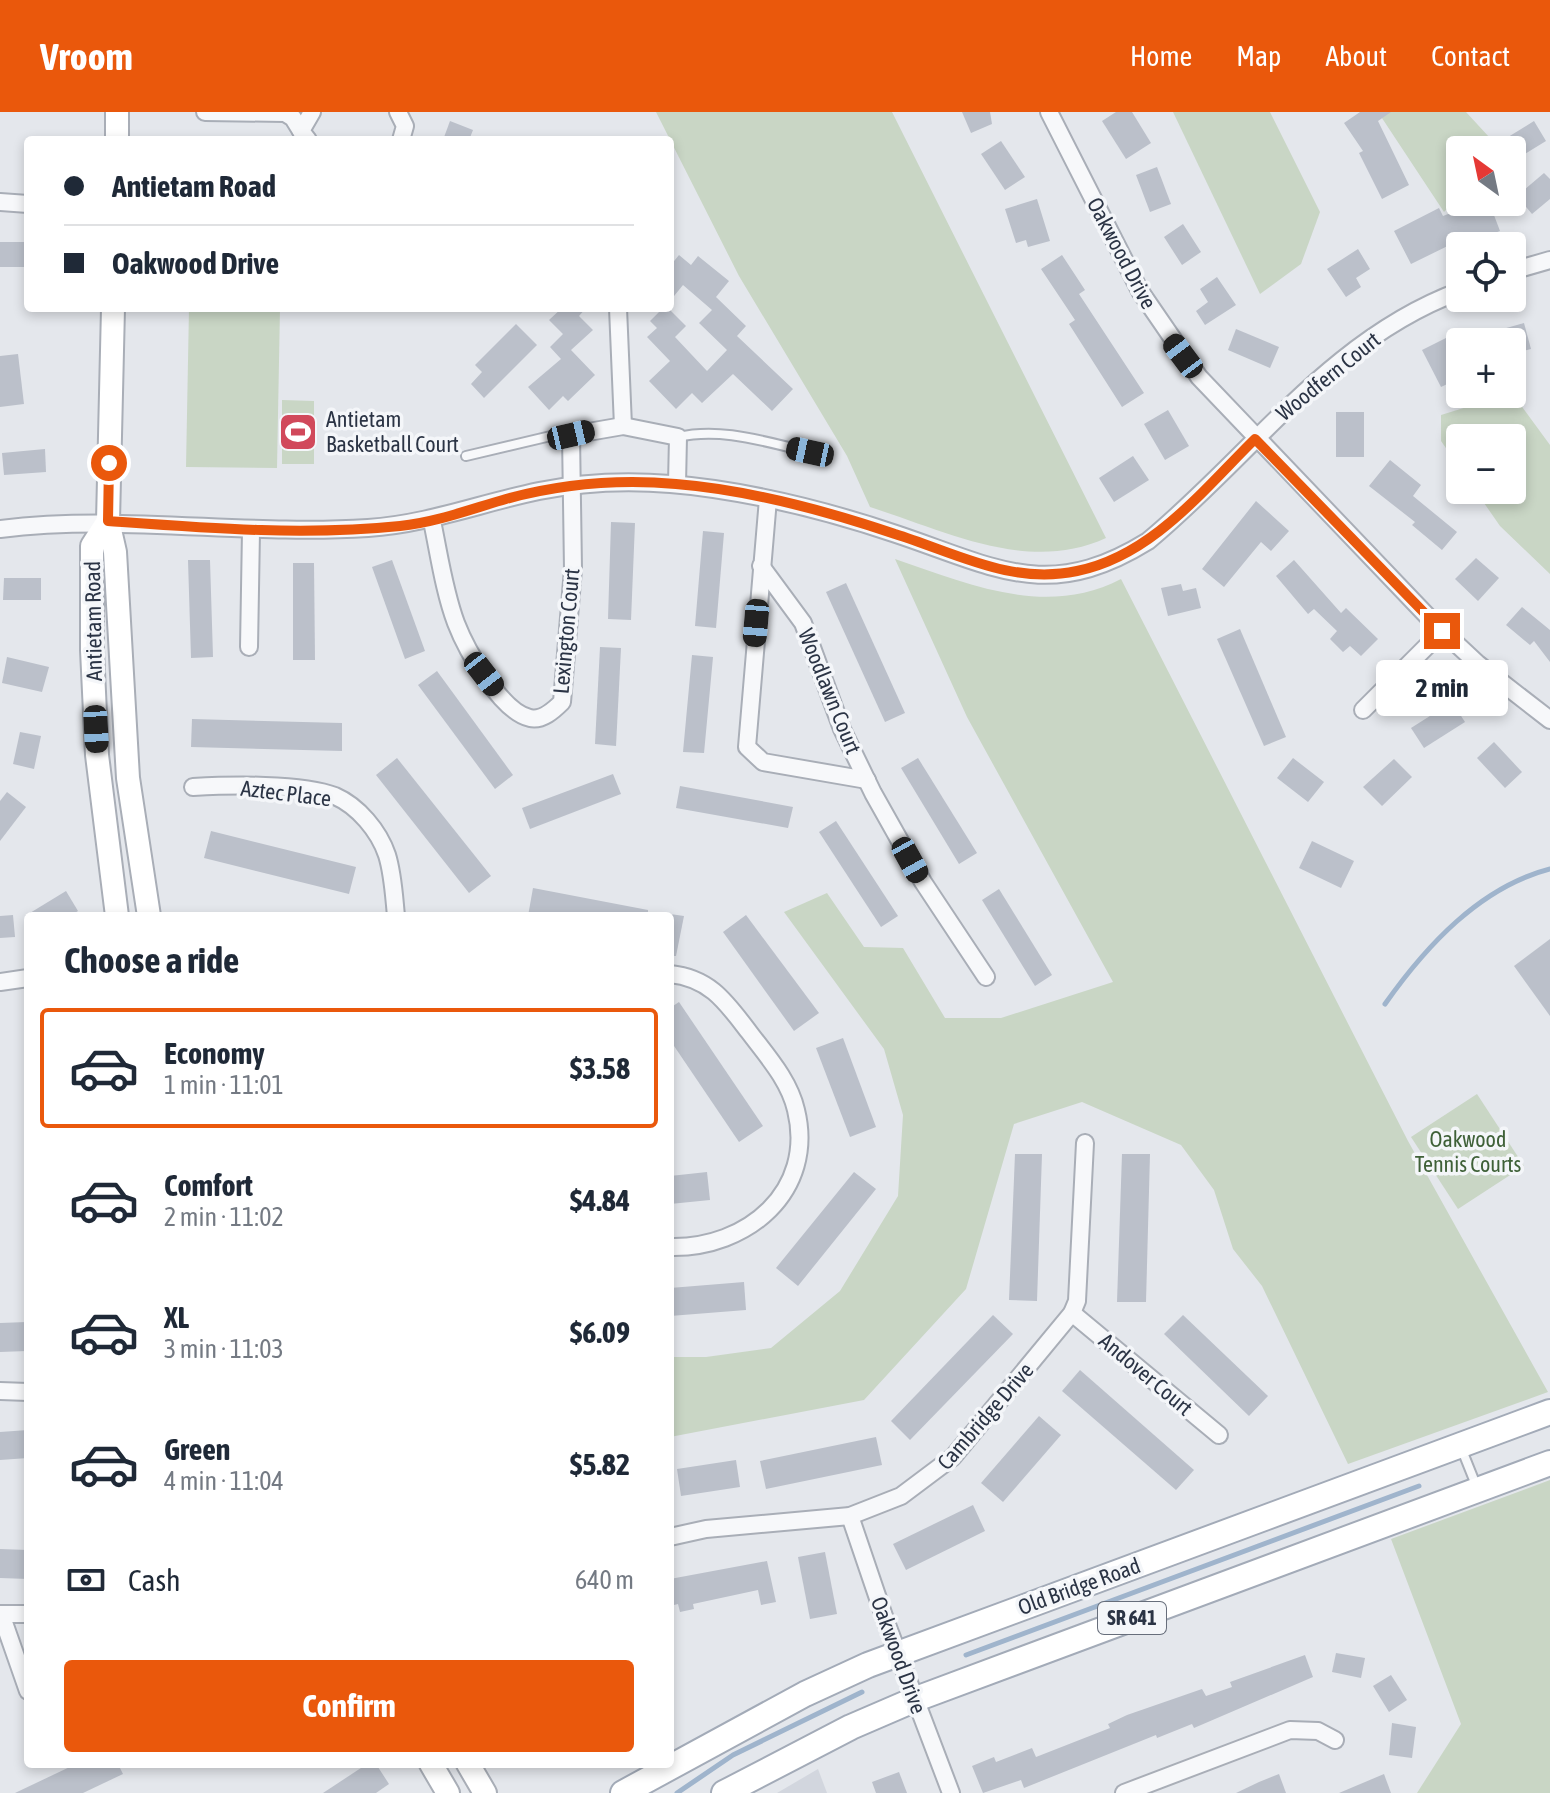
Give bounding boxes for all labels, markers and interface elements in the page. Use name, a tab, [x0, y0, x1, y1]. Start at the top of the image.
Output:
text: Vroom	[40, 35, 133, 78]
text: Home	[1130, 40, 1192, 72]
text: Map	[1236, 40, 1281, 72]
text: About	[1325, 40, 1387, 72]
text: Contact	[1431, 40, 1510, 72]
north arrow	[1446, 136, 1526, 216]
map controls	[1446, 136, 1526, 504]
text: Antietam Road	[112, 169, 276, 203]
street label: Oakwood Drive	[1082, 193, 1162, 313]
button: locate	[1446, 232, 1526, 312]
text: Oakwood Drive	[112, 246, 279, 280]
street label: Woodfern Court	[1271, 326, 1385, 426]
button: +	[1446, 328, 1526, 408]
car	[1159, 330, 1207, 382]
place label: Antietam Basketball Court	[326, 406, 459, 457]
sports icon: Antietam Basketball Court	[277, 411, 319, 453]
car	[545, 418, 597, 452]
button: −	[1446, 424, 1526, 504]
car	[784, 435, 836, 469]
route start	[91, 445, 127, 481]
street label: Antietam Road	[79, 561, 107, 681]
street label: Lexington Court	[548, 567, 584, 695]
car	[742, 598, 770, 648]
route end	[1424, 613, 1460, 649]
street label: Woodlawn Court	[793, 625, 867, 757]
car	[460, 648, 508, 700]
callout: 2 min	[1376, 659, 1508, 715]
text: 2 min	[1415, 673, 1469, 703]
car	[83, 704, 109, 754]
street label: Aztec Place	[239, 775, 333, 811]
car	[888, 833, 932, 887]
text: Choose a ride	[64, 939, 239, 981]
icon: car	[68, 1032, 140, 1104]
text: Economy	[164, 1036, 265, 1070]
text: $3.58	[570, 1051, 630, 1085]
text: 1 min · 11:01	[164, 1070, 284, 1100]
park label: Oakwood Tennis Courts	[1415, 1126, 1522, 1177]
icon: car	[68, 1164, 140, 1236]
text: Comfort	[164, 1168, 253, 1202]
text: $4.84	[570, 1183, 630, 1217]
text: 2 min · 11:02	[164, 1202, 284, 1232]
icon: car	[68, 1296, 140, 1368]
text: XL	[164, 1300, 189, 1334]
text: $6.09	[570, 1315, 630, 1349]
street label: Andover Court	[1094, 1327, 1198, 1421]
text: 3 min · 11:03	[164, 1334, 284, 1364]
street label: Cambridge Drive	[932, 1357, 1038, 1475]
icon: car	[68, 1428, 140, 1500]
text: Green	[164, 1432, 230, 1466]
text: $5.82	[570, 1447, 630, 1481]
text: 4 min · 11:04	[164, 1466, 284, 1496]
street label: Old Bridge Road	[1014, 1552, 1144, 1620]
icon: cash	[64, 1558, 108, 1602]
text: Cash	[128, 1563, 181, 1597]
text: 640 m	[575, 1565, 634, 1595]
street label: Oakwood Drive	[866, 1593, 932, 1717]
road number: SR 641	[1098, 1602, 1166, 1634]
button: Confirm	[64, 1660, 634, 1752]

